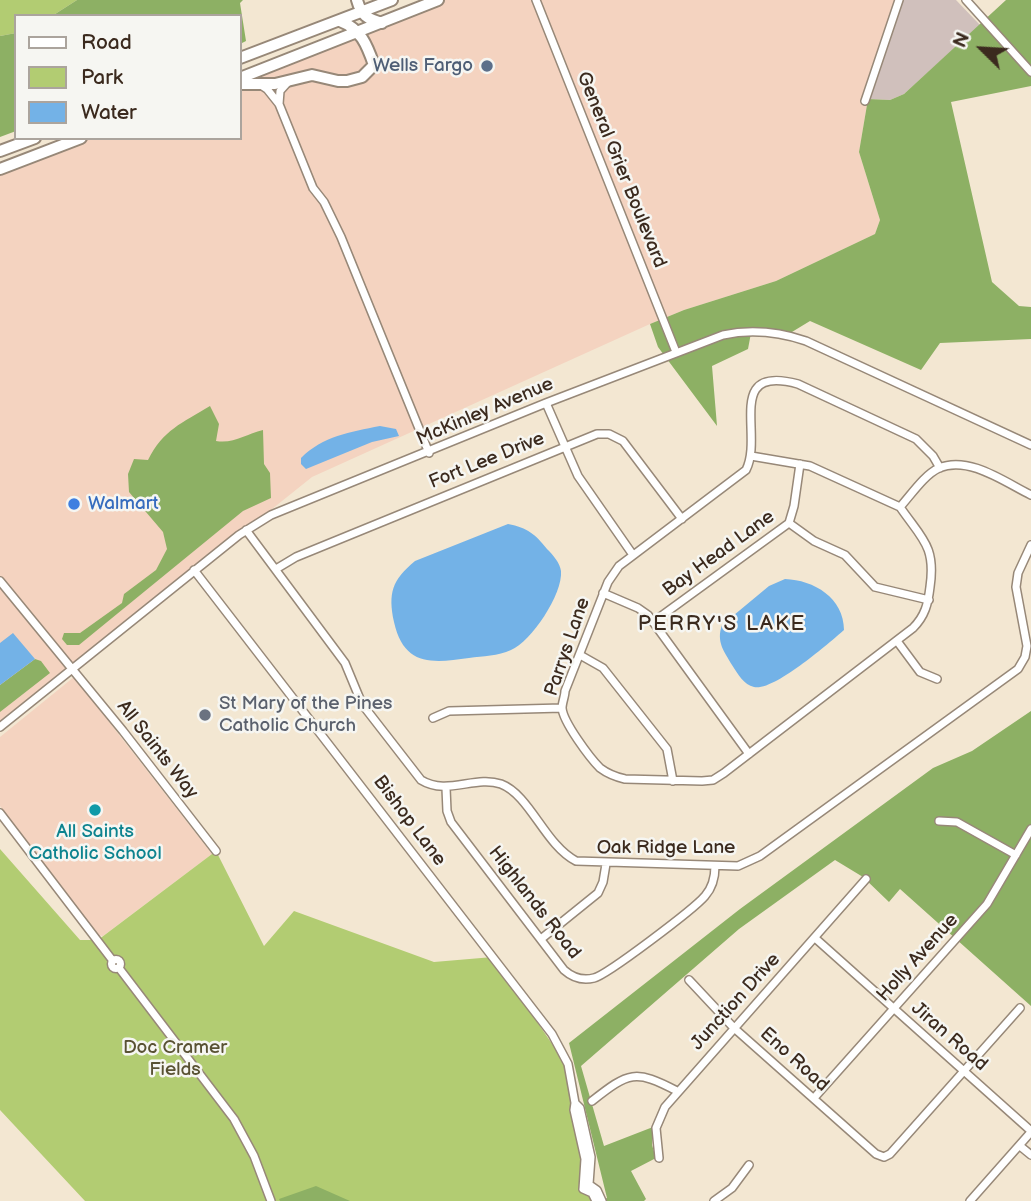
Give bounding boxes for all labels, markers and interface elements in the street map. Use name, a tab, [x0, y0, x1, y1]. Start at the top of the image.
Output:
legend	[14, 14, 242, 140]
north arrow	[947, 14, 1017, 84]
text: N	[949, 29, 976, 51]
text: Road	[81, 30, 132, 55]
place label: Wells Fargo	[373, 55, 473, 77]
marker: Wells Fargo	[479, 58, 495, 74]
text: Park	[81, 65, 123, 90]
street label: General Grier Boulevard	[571, 69, 671, 271]
text: Water	[81, 100, 137, 125]
street label: McKinley Avenue	[413, 373, 557, 451]
street label: Fort Lee Drive	[426, 428, 548, 494]
place label: Walmart	[88, 493, 159, 515]
marker: Walmart	[66, 496, 82, 512]
street label: Bay Head Lane	[659, 506, 779, 602]
street label: Parrys Lane	[541, 595, 595, 699]
district label: PERRY'S LAKE	[639, 612, 805, 638]
place label: St Mary of the Pines Catholic Church	[219, 693, 392, 737]
street label: All Saints Way	[112, 696, 202, 804]
marker: St Mary of the Pines Catholic Church	[197, 707, 213, 723]
street label: Bishop Lane	[368, 771, 450, 871]
marker: All Saints Catholic School	[87, 802, 103, 818]
place label: All Saints Catholic School	[28, 821, 162, 865]
street label: Oak Ridge Lane	[597, 837, 735, 859]
street label: Highlands Road	[483, 842, 585, 964]
street label: Holly Avenue	[873, 909, 963, 1007]
street label: Junction Drive	[686, 949, 786, 1055]
street label: Jiran Road	[906, 998, 992, 1076]
street label: Eno Road	[755, 1023, 833, 1097]
park label: Doc Cramer Fields	[123, 1037, 227, 1081]

